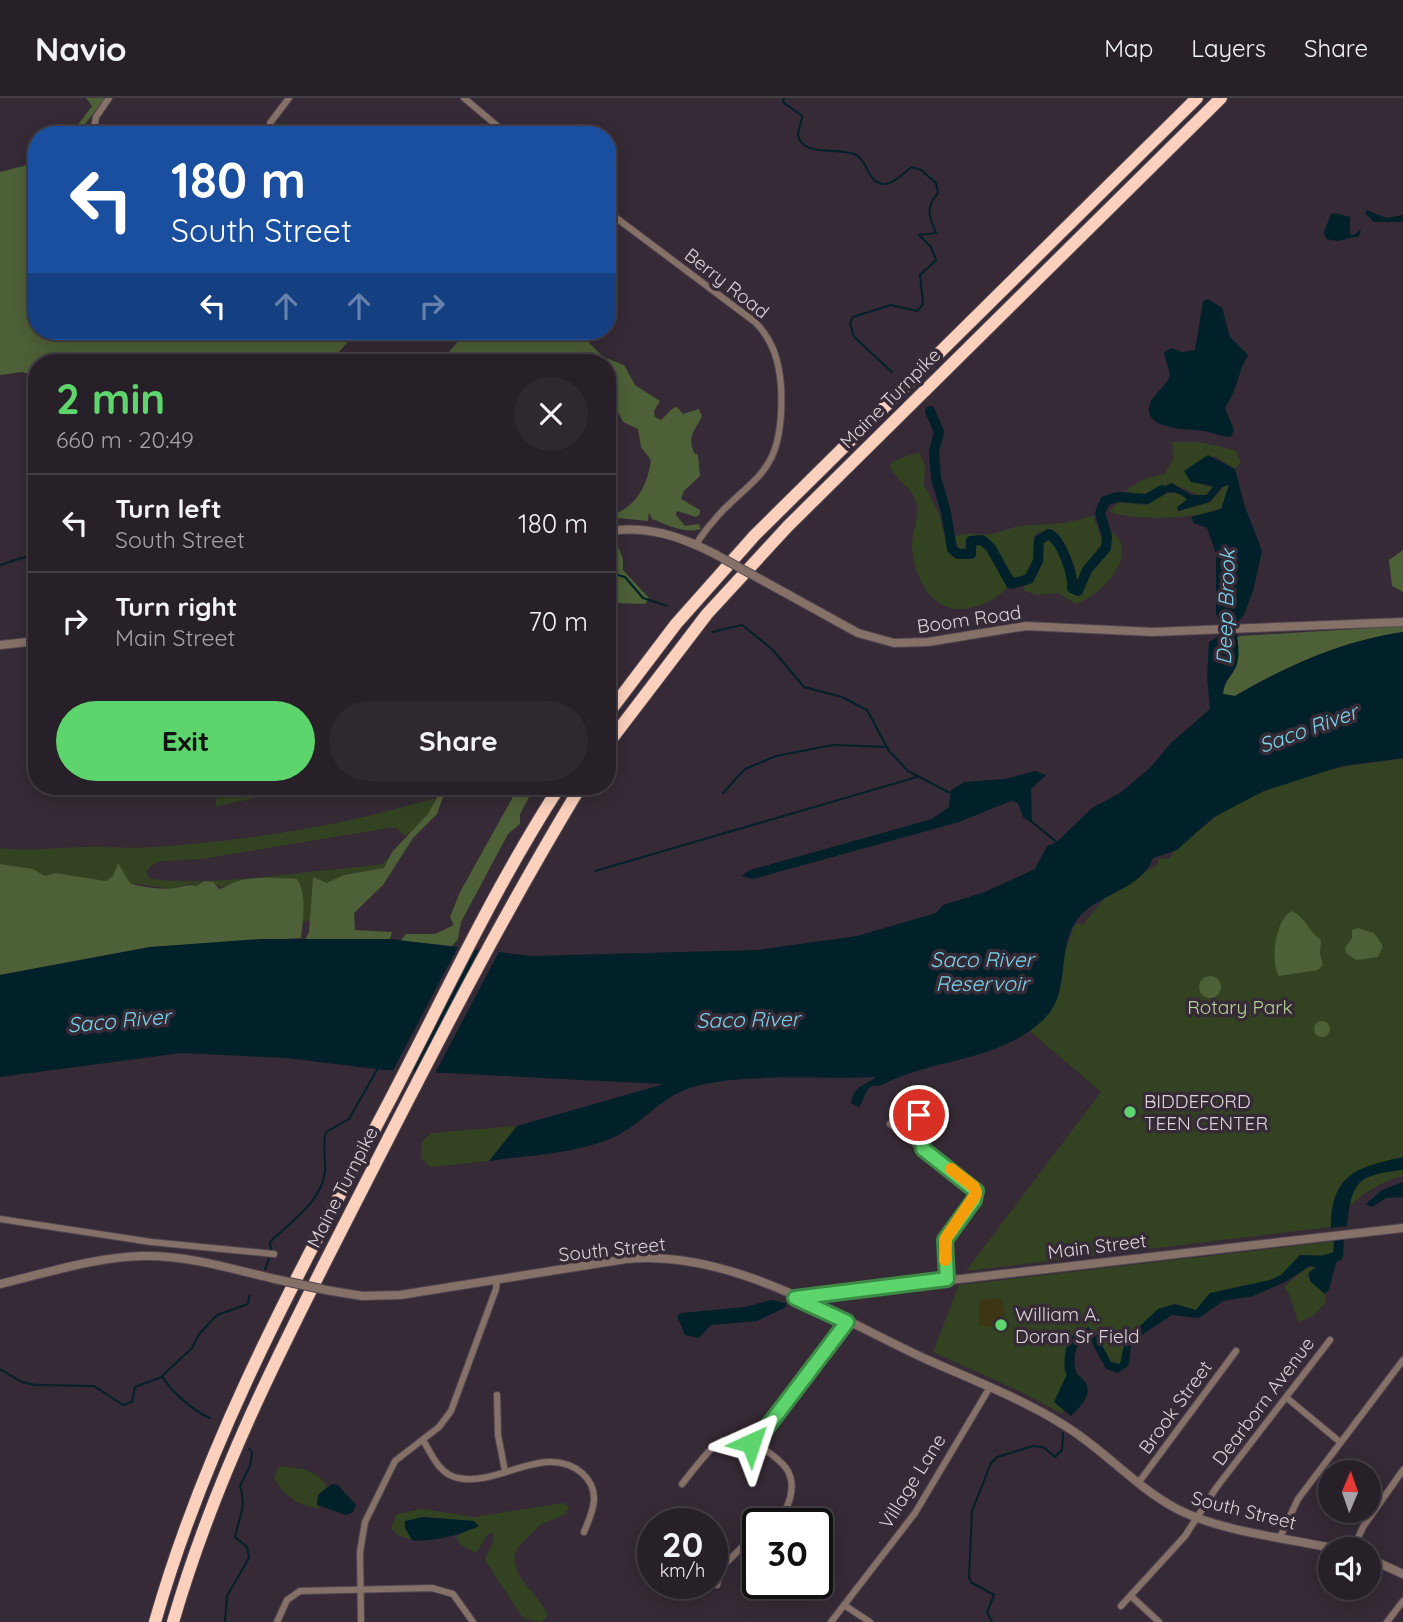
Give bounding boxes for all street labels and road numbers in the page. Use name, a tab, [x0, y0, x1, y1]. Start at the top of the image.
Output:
street label: Berry Road	[680, 243, 774, 323]
street label: Maine Turnpike	[835, 343, 945, 453]
street label: Boom Road	[915, 600, 1023, 638]
street label: Maine Turnpike	[301, 1122, 383, 1252]
street label: Main Street	[1046, 1228, 1148, 1264]
street label: South Street	[557, 1231, 667, 1267]
street label: Dearborn Avenue	[1207, 1332, 1319, 1470]
street label: Brook Street	[1133, 1356, 1217, 1458]
street label: Village Lane	[873, 1429, 951, 1533]
street label: South Street	[1189, 1485, 1299, 1535]

